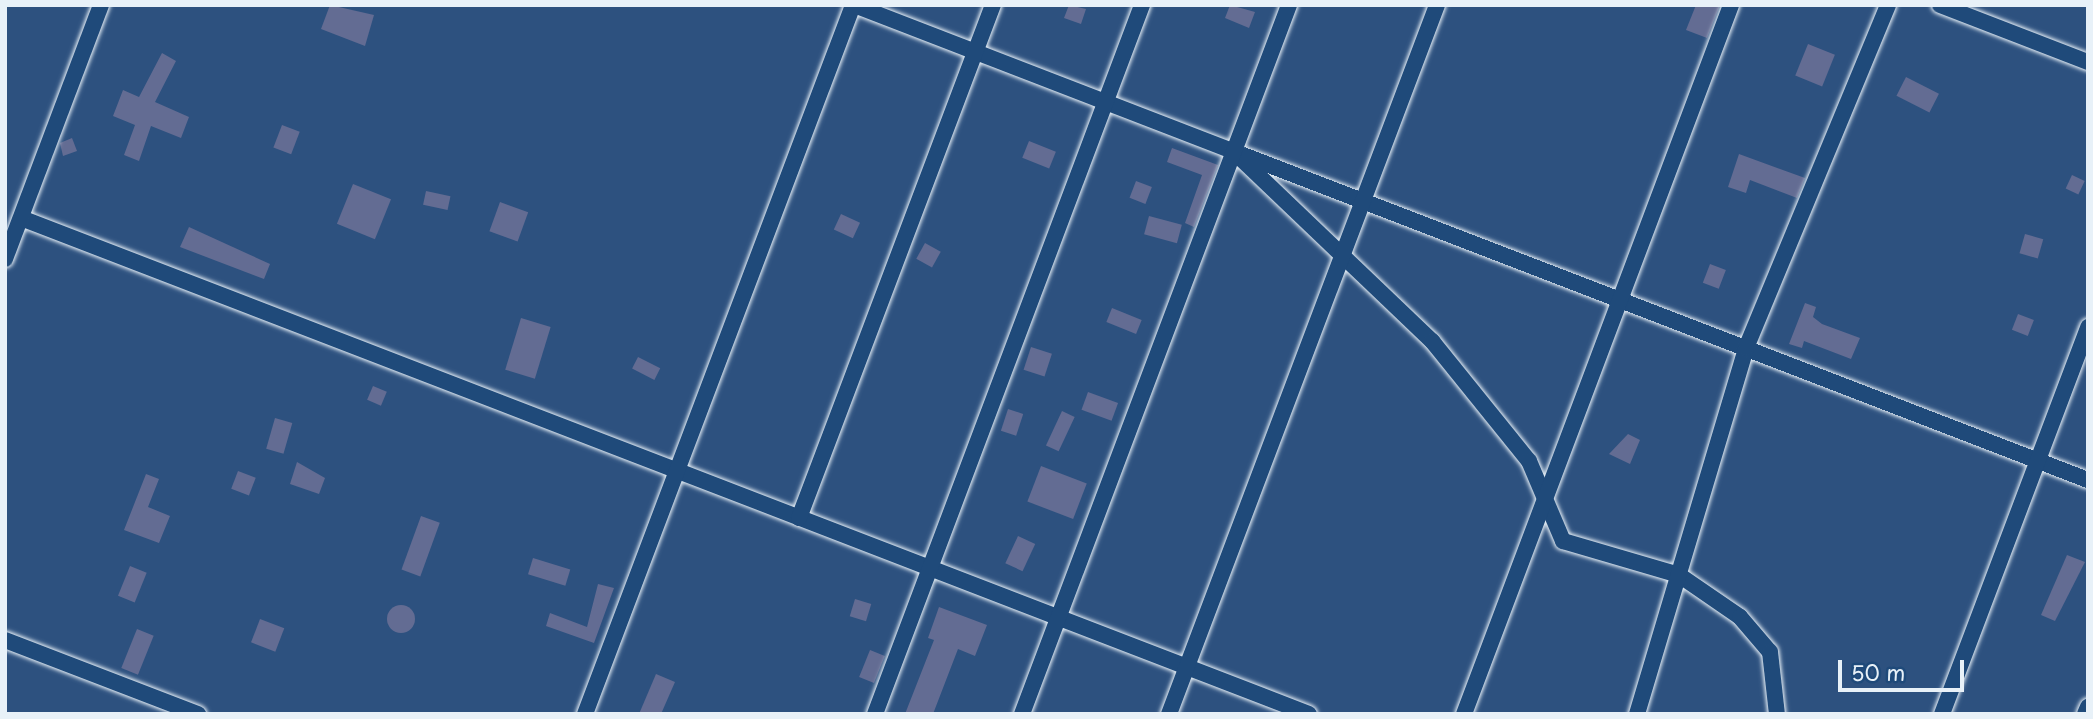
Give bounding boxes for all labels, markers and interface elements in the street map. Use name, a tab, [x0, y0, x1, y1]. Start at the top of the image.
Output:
scale bar	[1841, 646, 1967, 690]
text: 50 m	[1851, 656, 1905, 688]

